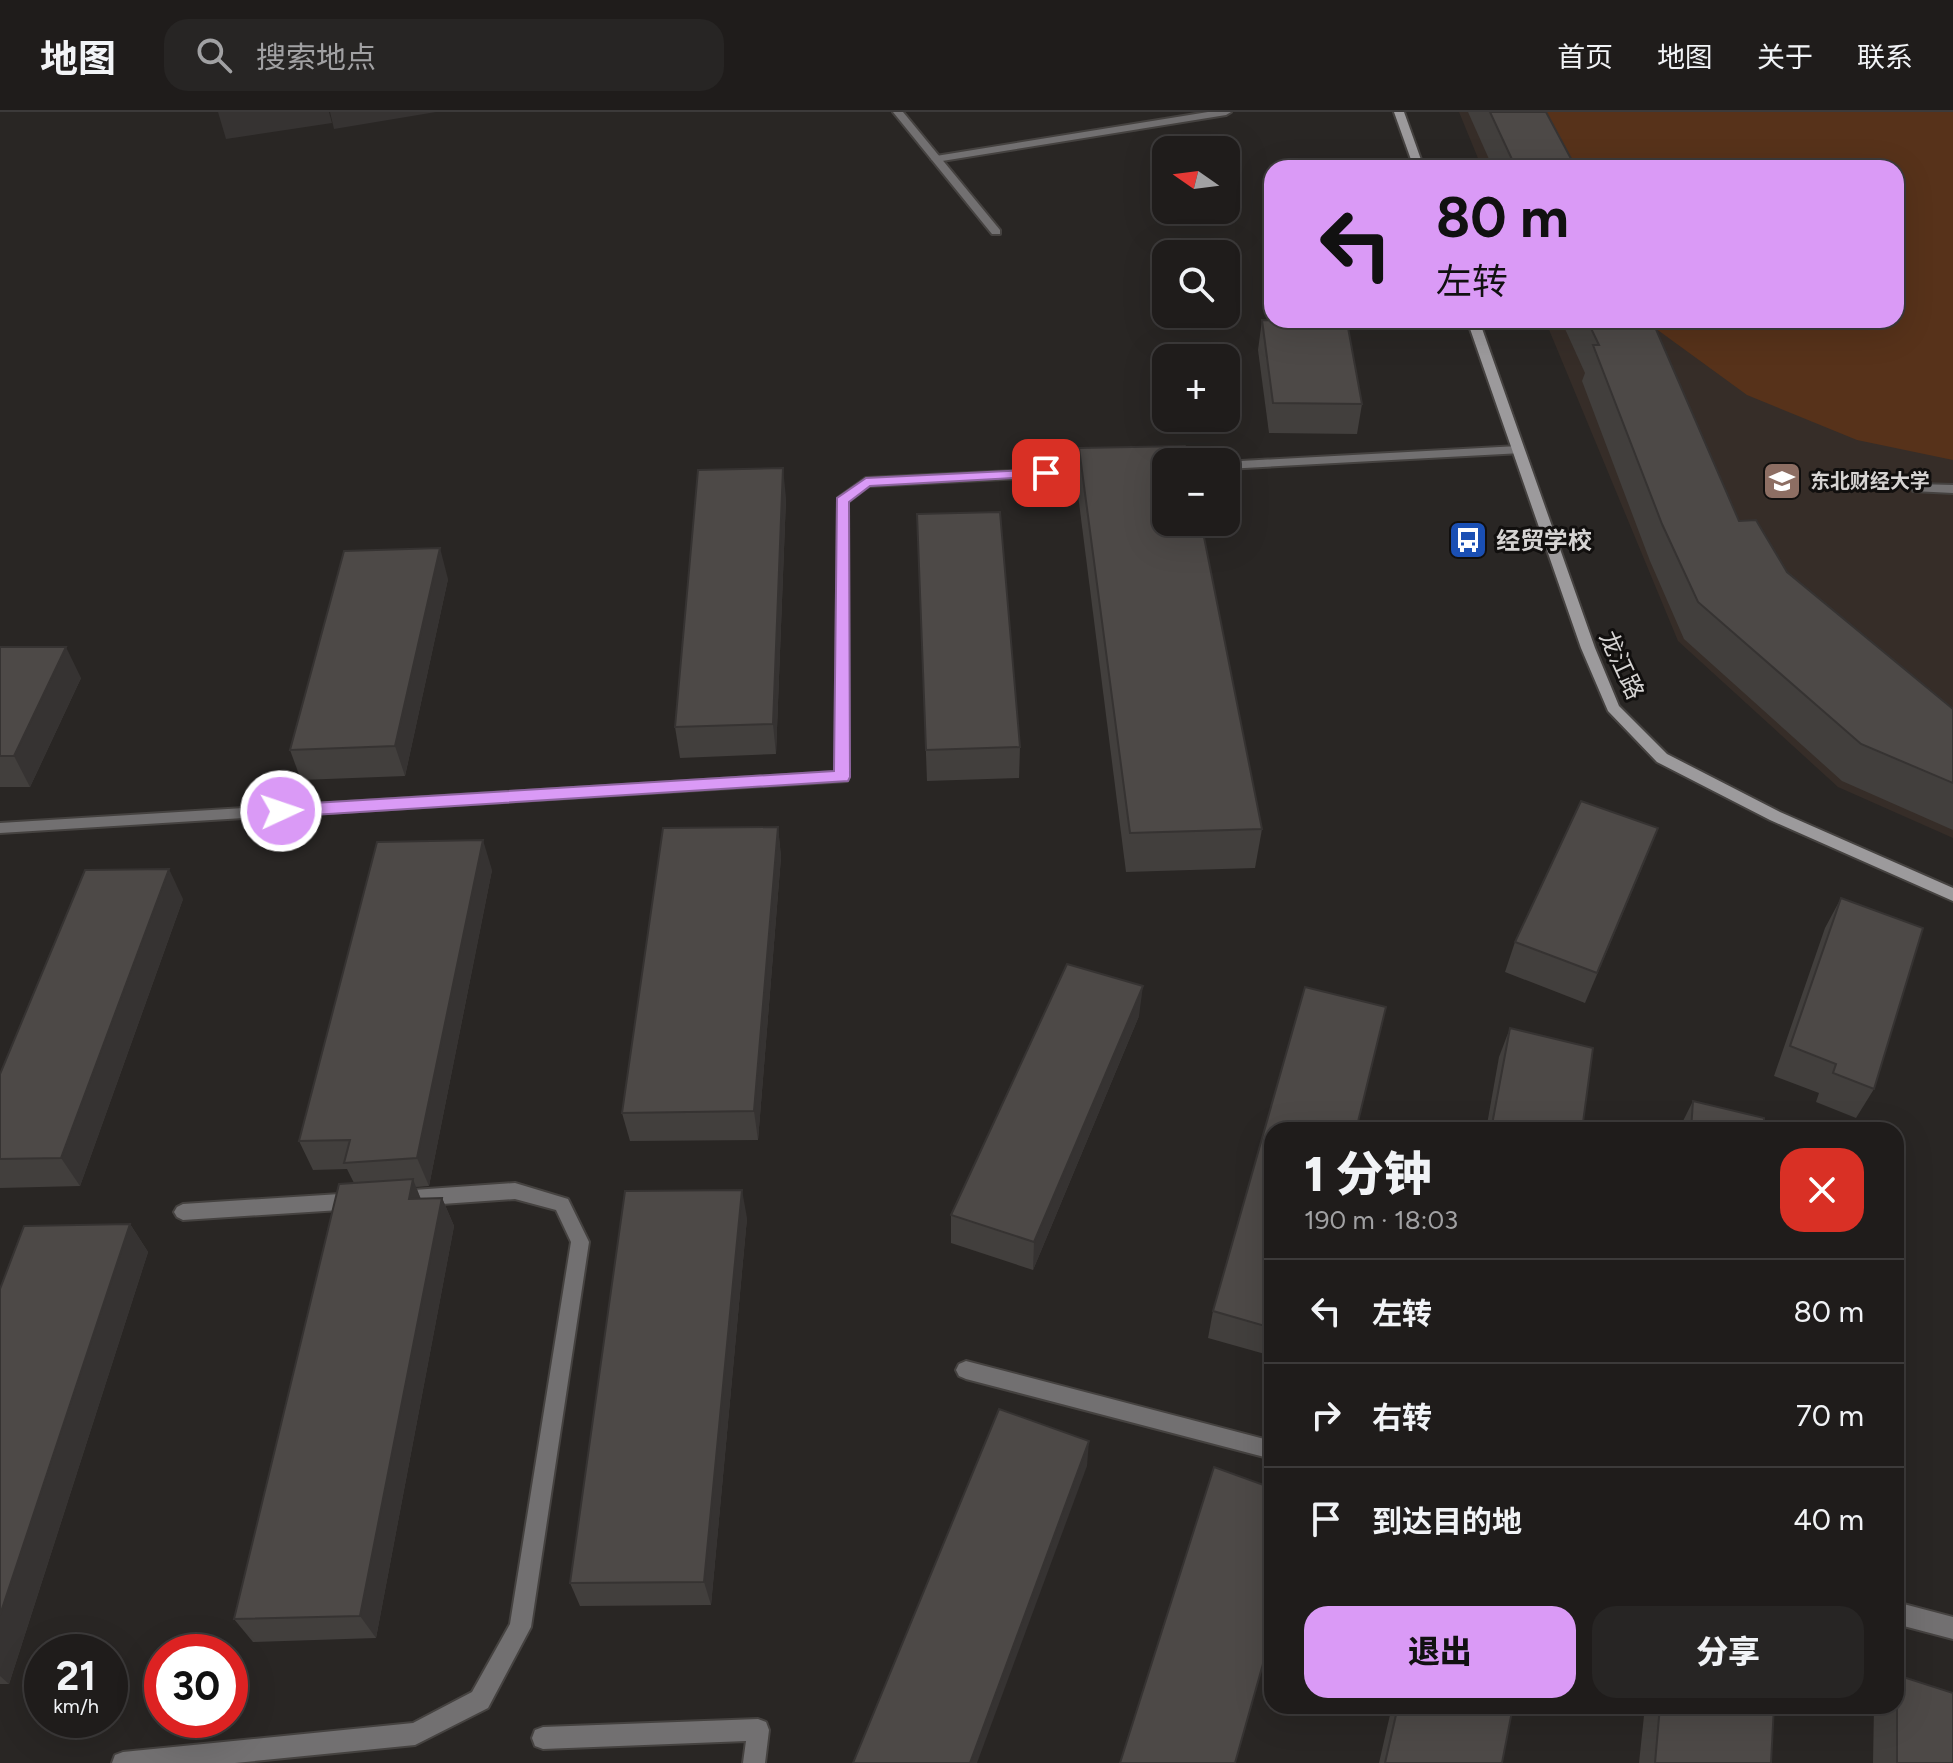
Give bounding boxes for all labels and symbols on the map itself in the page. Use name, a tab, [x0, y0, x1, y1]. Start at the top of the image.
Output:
north arrow	[1152, 136, 1240, 224]
pin	[1012, 439, 1080, 507]
school or university icon: 东北财经大学	[1761, 460, 1803, 502]
place label: 东北财经大学	[1810, 469, 1930, 493]
bus stop icon: 经贸学校	[1447, 519, 1489, 561]
place label: 经贸学校	[1496, 526, 1592, 555]
street label: 龙江路	[1594, 626, 1650, 704]
position arrow	[239, 769, 323, 853]
speed limit sign: 30	[144, 1634, 248, 1738]

